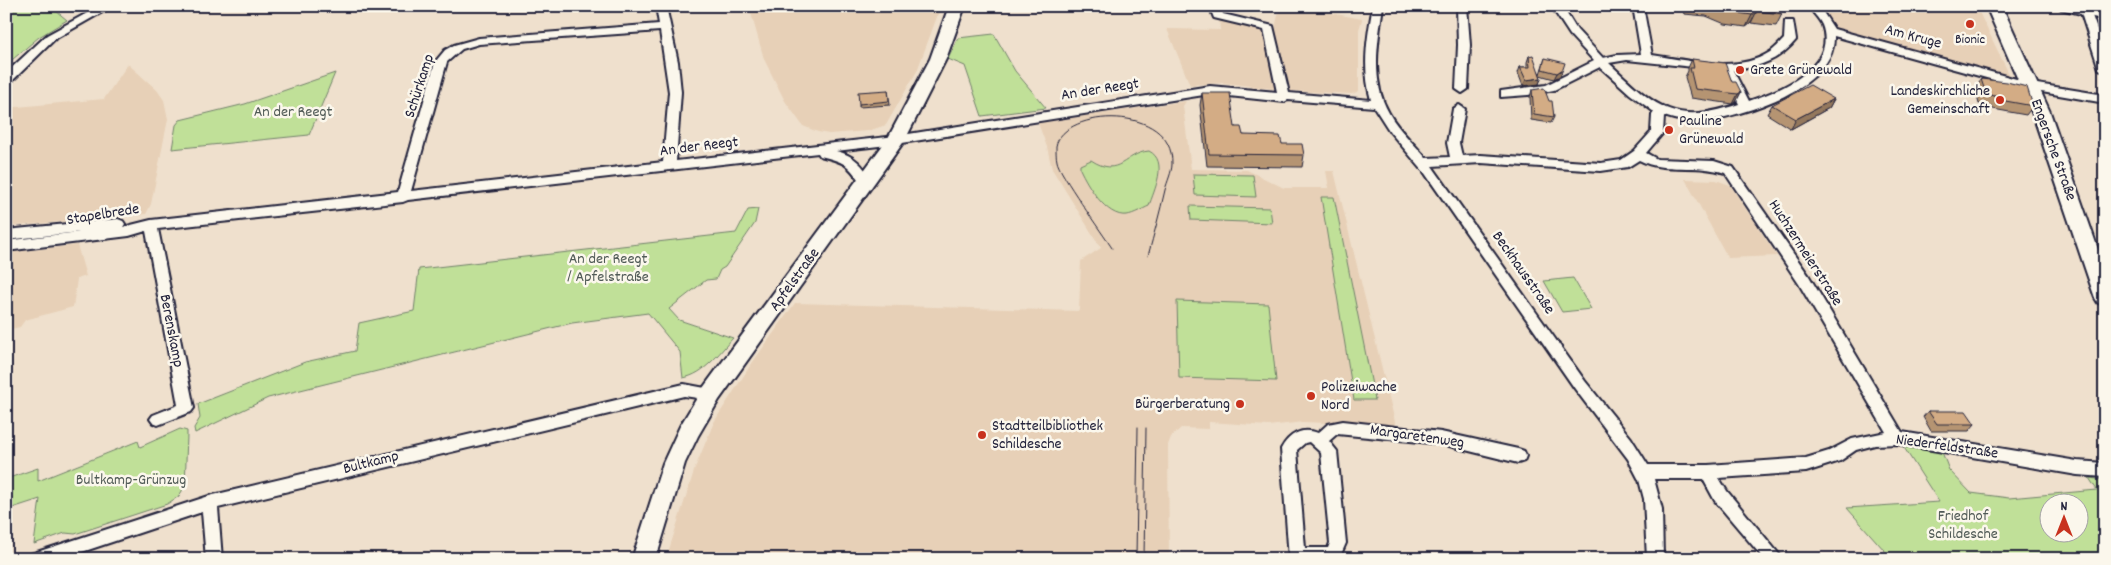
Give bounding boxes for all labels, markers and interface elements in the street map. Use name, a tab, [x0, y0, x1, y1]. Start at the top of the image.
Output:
street label: Am Kruge	[1882, 18, 1944, 56]
marker: Bionic	[1964, 18, 1976, 30]
place label: Bionic	[1955, 30, 1985, 50]
street label: Schürkamp	[399, 51, 441, 121]
place label: Grete Grünewald	[1750, 59, 1852, 82]
marker: Grete Grünewald	[1734, 64, 1746, 76]
street label: An der Reegt	[1059, 72, 1141, 108]
place label: Landeskirchliche Gemeinschaft	[1891, 80, 1990, 121]
marker: Landeskirchliche Gemeinschaft	[1994, 94, 2006, 106]
street label: Engersche Straße	[2024, 96, 2082, 204]
park label: An der Reegt	[254, 101, 332, 124]
place label: Pauline Grünewald	[1679, 110, 1743, 151]
marker: Pauline Grünewald	[1663, 124, 1675, 136]
street label: An der Reegt	[659, 131, 740, 163]
street label: Huchzermeierstraße	[1762, 195, 1848, 311]
street label: Stapelbrede	[65, 198, 141, 232]
street label: Beckhausstraße	[1486, 227, 1560, 319]
street label: Apfelstraße	[764, 244, 826, 316]
park label: An der Reegt / Apfelstraße	[567, 248, 649, 289]
street label: Berenskamp	[153, 292, 189, 370]
place label: Polizeiwache Nord	[1321, 376, 1397, 417]
marker: Polizeiwache Nord	[1305, 390, 1317, 402]
place label: Bürgerberatung	[1135, 393, 1230, 416]
marker: Bürgerberatung	[1234, 398, 1246, 410]
place label: Stadtteilbibliothek Schildesche	[992, 415, 1103, 456]
street label: Margaretenweg	[1368, 419, 1466, 455]
street label: Niederfeldstraße	[1894, 428, 2000, 466]
marker: Stadtteilbibliothek Schildesche	[976, 429, 988, 441]
street label: Bultkamp	[341, 445, 401, 481]
park label: Bultkamp-Grünzug	[76, 469, 186, 492]
north arrow	[2038, 492, 2088, 542]
text: N	[2061, 497, 2068, 517]
park label: Friedhof Schildesche	[1928, 505, 1998, 546]

